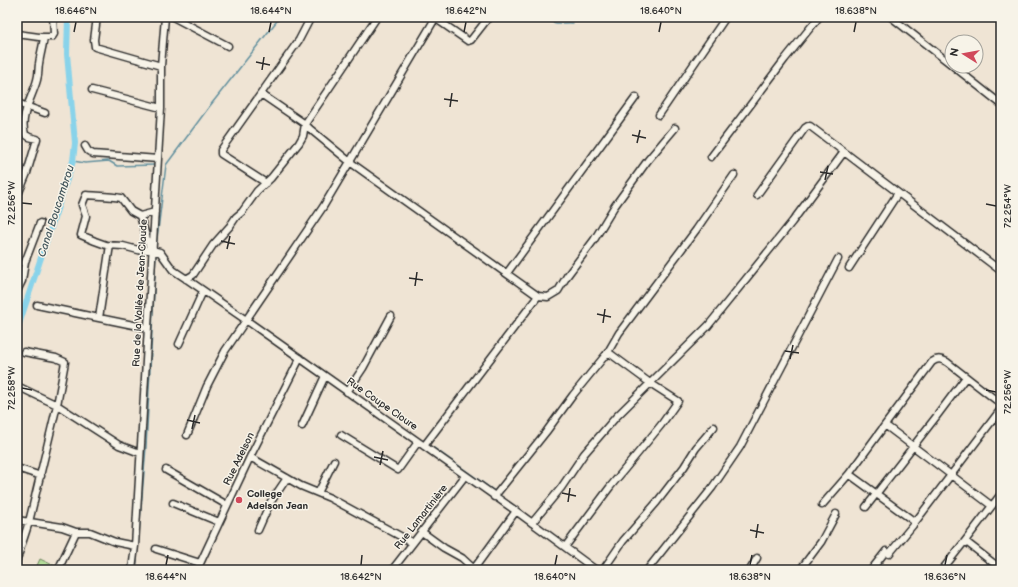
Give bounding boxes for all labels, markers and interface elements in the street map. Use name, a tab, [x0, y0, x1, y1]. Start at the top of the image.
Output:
text: 18.646°N	[55, 5, 97, 17]
text: 18.644°N	[250, 5, 292, 17]
text: 18.642°N	[445, 5, 487, 17]
text: 18.640°N	[640, 5, 682, 17]
text: 18.638°N	[835, 5, 877, 17]
north arrow	[944, 34, 984, 74]
text: N	[948, 47, 962, 57]
water label: Canal Boucambrou	[35, 163, 77, 259]
text: 72.256°W	[6, 181, 18, 225]
text: 72.254°W	[1002, 184, 1014, 228]
street label: Rue de la Vallée de Jean-Claude	[130, 219, 150, 367]
text: 72.258°W	[6, 366, 18, 410]
text: 72.256°W	[1002, 370, 1014, 414]
street label: Rue Coupe Cloure	[344, 375, 420, 433]
street label: Rue Adelson	[221, 430, 257, 487]
street label: Rue Lamartinière	[392, 482, 450, 552]
place label: College Adelson Jean	[246, 488, 309, 512]
marker: College Adelson Jean	[234, 495, 244, 505]
text: 18.644°N	[145, 571, 187, 583]
text: 18.642°N	[340, 571, 382, 583]
text: 18.640°N	[534, 571, 576, 583]
text: 18.638°N	[729, 571, 771, 583]
text: 18.636°N	[924, 571, 966, 583]

